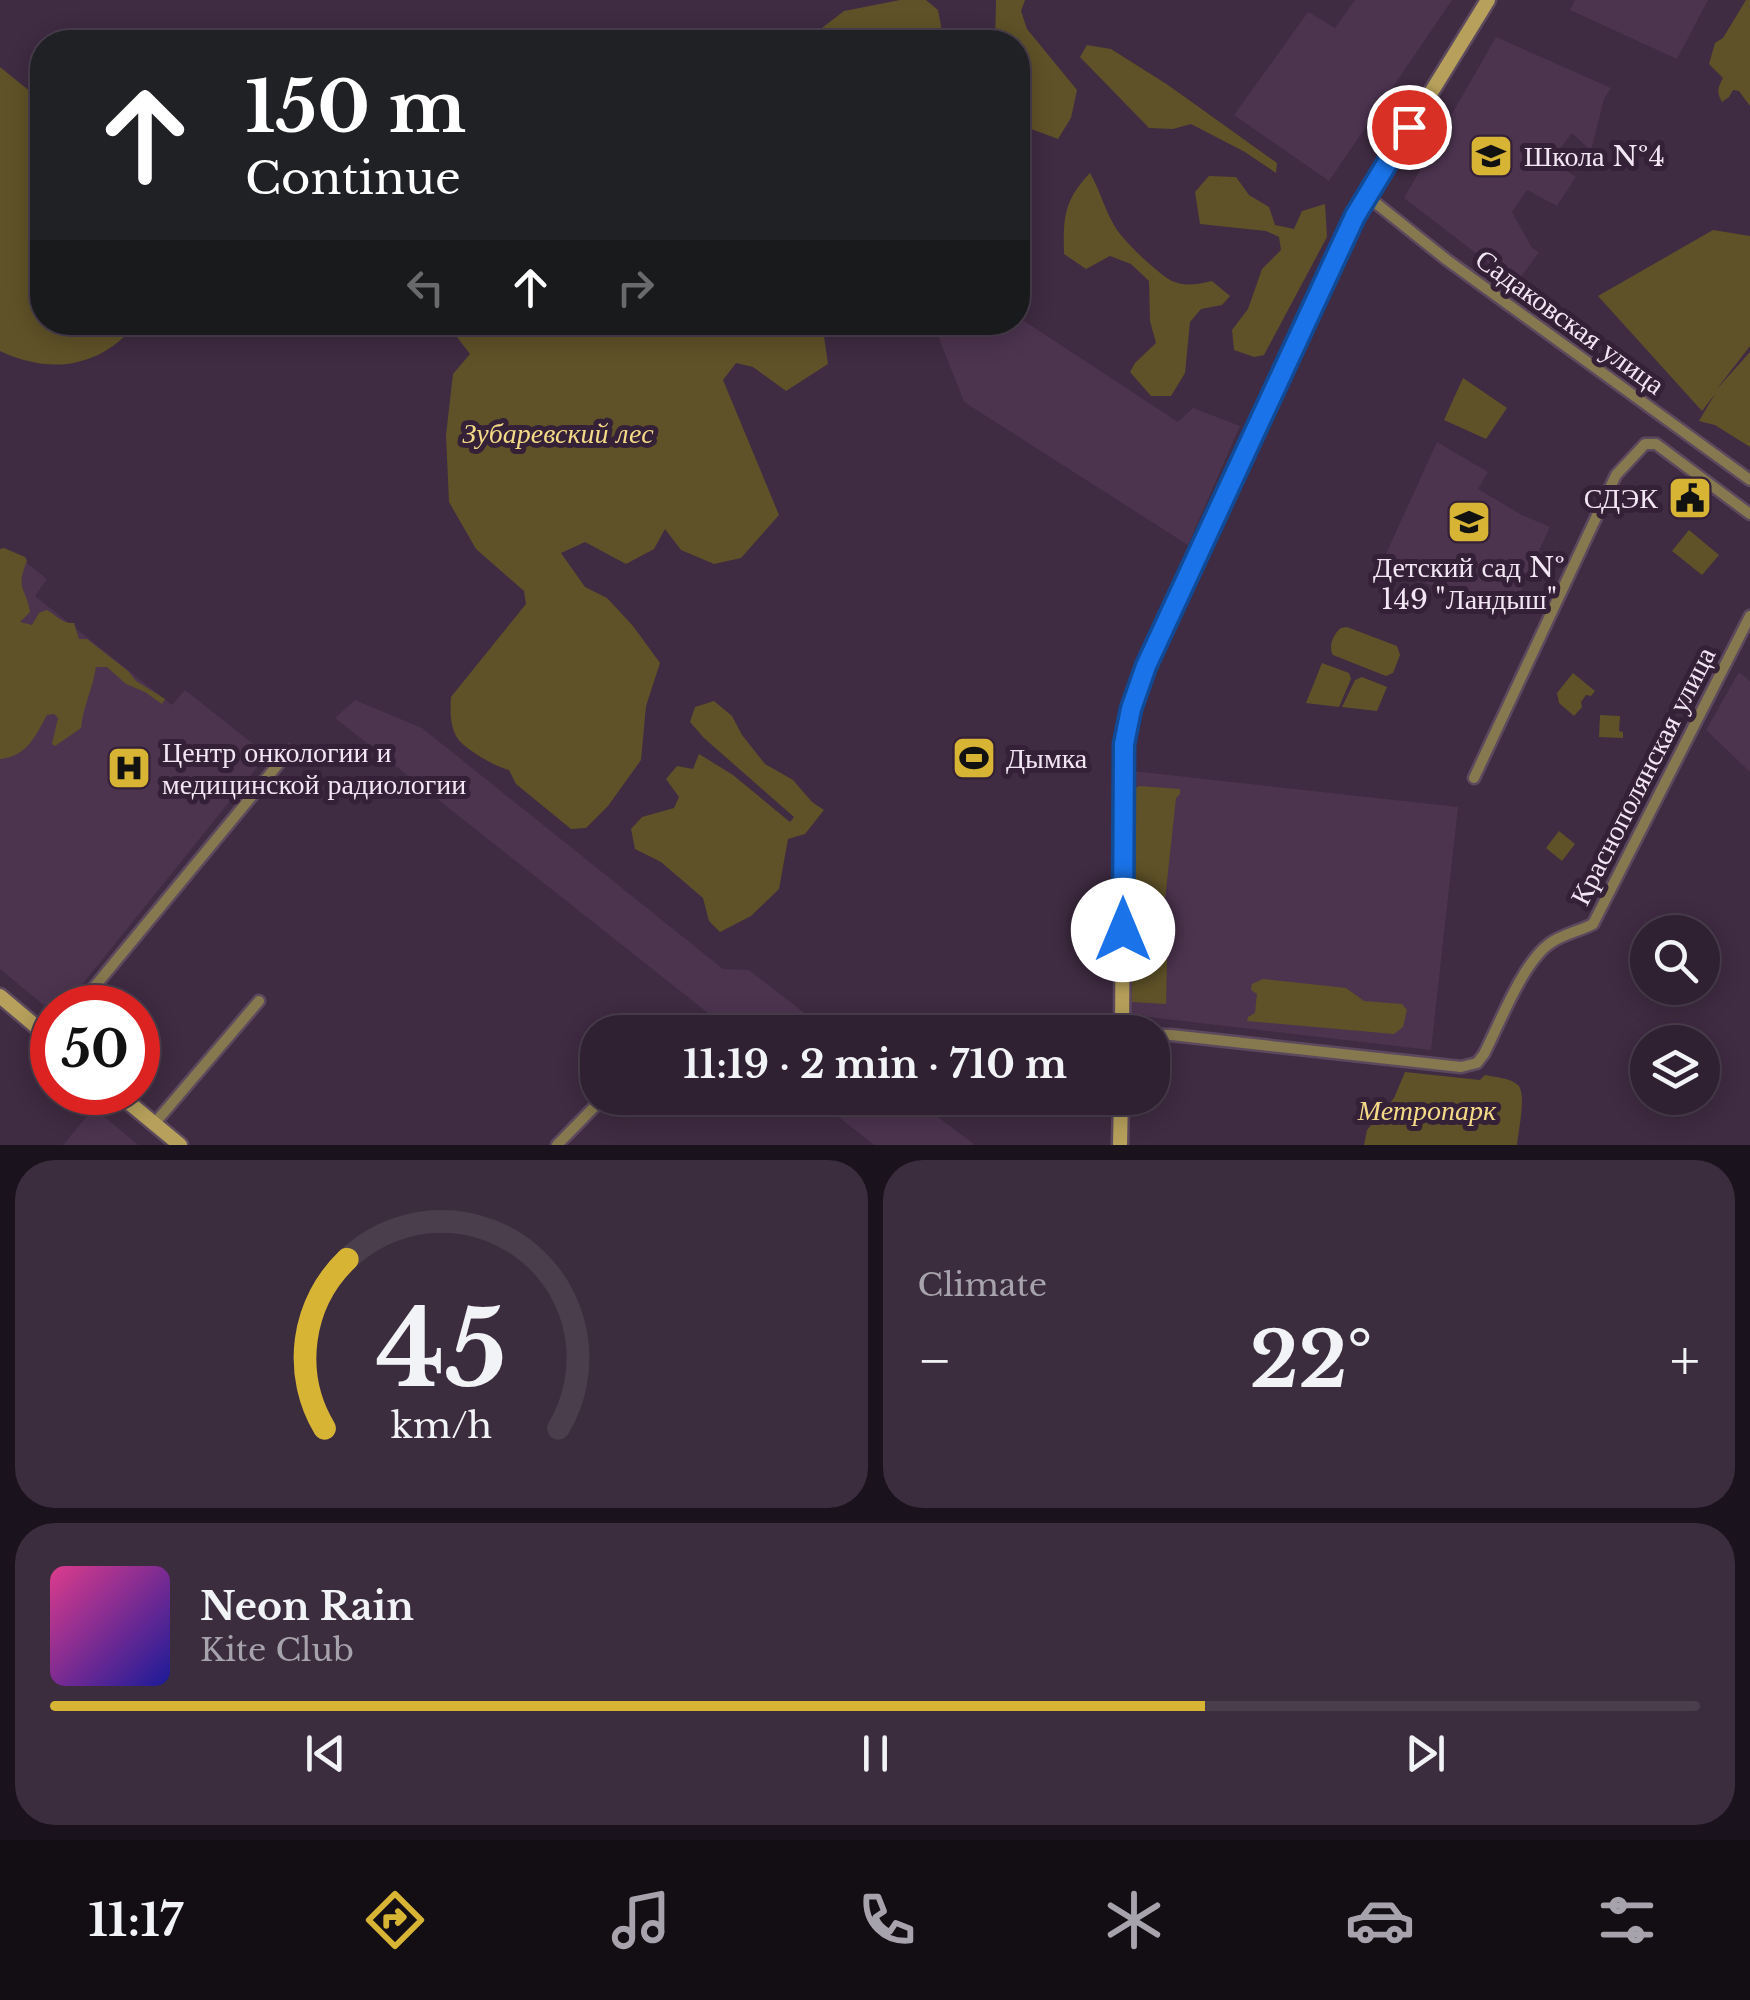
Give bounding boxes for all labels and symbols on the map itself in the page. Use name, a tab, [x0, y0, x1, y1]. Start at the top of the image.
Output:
pin	[1367, 85, 1452, 170]
school or university icon: Школа №4	[1468, 133, 1514, 179]
place label: Школа №4	[1524, 139, 1665, 174]
street label: Садаковская улица	[1469, 242, 1672, 403]
park label: Зубаревский лес	[462, 416, 654, 451]
public building icon: СДЭК	[1667, 475, 1713, 521]
place label: СДЭК	[1584, 481, 1658, 516]
school or university icon: Детский сад № 149 "Ландыш"	[1446, 499, 1492, 545]
place label: Детский сад № 149 "Ландыш"	[1373, 550, 1565, 617]
street label: Краснополянская улица	[1563, 641, 1724, 911]
place label: Центр онкологии и медицинской радиологии	[162, 735, 466, 802]
sports icon: Дымка	[951, 735, 997, 781]
place label: Дымка	[1006, 741, 1088, 776]
hospital icon: Центр онкологии и медицинской радиологии	[106, 745, 152, 791]
position arrow	[1071, 878, 1175, 982]
speed limit sign: 50	[30, 985, 160, 1115]
park label: Метропарк	[1357, 1093, 1497, 1128]

